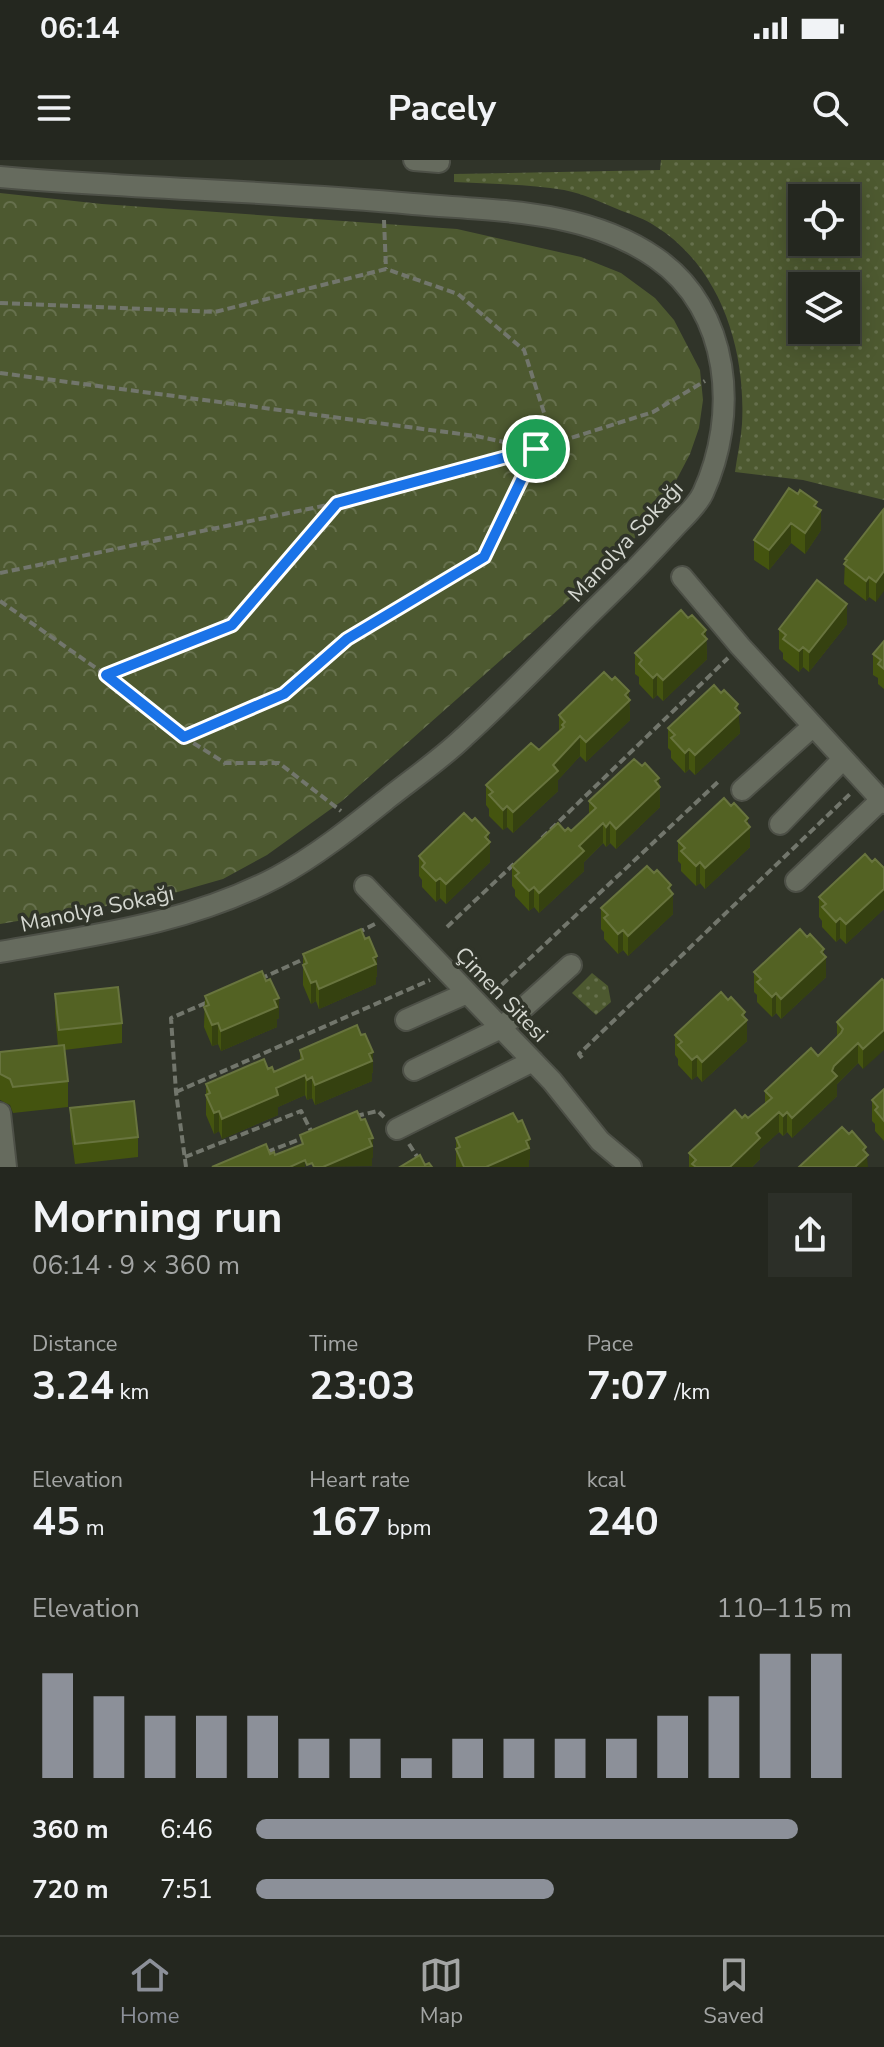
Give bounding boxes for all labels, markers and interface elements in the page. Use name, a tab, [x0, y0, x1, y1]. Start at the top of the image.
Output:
text: 06:14	[40, 8, 119, 49]
text: Pacely	[388, 84, 496, 133]
icon: menu	[32, 86, 76, 130]
icon: search	[808, 86, 852, 130]
map controls	[788, 184, 860, 344]
button: locate	[788, 184, 860, 256]
button: layers	[788, 272, 860, 344]
pin	[502, 415, 570, 483]
icon: arrive	[514, 427, 558, 471]
street label: Manolya Sokağı	[562, 474, 690, 609]
street label: Manolya Sokağı	[18, 878, 177, 940]
street label: Çimen Sitesi	[448, 940, 555, 1049]
text: Morning run	[32, 1188, 282, 1248]
button: share	[768, 1193, 852, 1277]
text: 06:14 · 9 × 360 m	[32, 1248, 240, 1283]
text: Distance	[32, 1329, 117, 1359]
text: Time	[309, 1329, 358, 1359]
text: Pace	[587, 1329, 633, 1359]
text: 3.24	[32, 1359, 114, 1413]
text: 23:03	[309, 1359, 415, 1413]
text: 7:07	[587, 1359, 669, 1413]
text: km	[114, 1377, 149, 1407]
text: /km	[669, 1377, 710, 1407]
text: Elevation	[32, 1465, 123, 1495]
text: Heart rate	[309, 1465, 410, 1495]
text: kcal	[587, 1465, 626, 1495]
text: 45	[32, 1495, 80, 1549]
text: 167	[309, 1495, 381, 1549]
text: 240	[587, 1495, 659, 1549]
text: m	[80, 1513, 105, 1543]
text: bpm	[381, 1513, 431, 1543]
text: Elevation	[32, 1591, 140, 1626]
text: 110–115 m	[716, 1591, 852, 1626]
text: 360 m	[32, 1812, 109, 1847]
text: 6:46	[160, 1812, 213, 1847]
text: 720 m	[32, 1872, 109, 1907]
text: 7:51	[160, 1872, 213, 1907]
tab: Home	[120, 1953, 179, 2031]
tab: Map	[419, 1953, 463, 2031]
tab: Saved	[703, 1953, 764, 2031]

